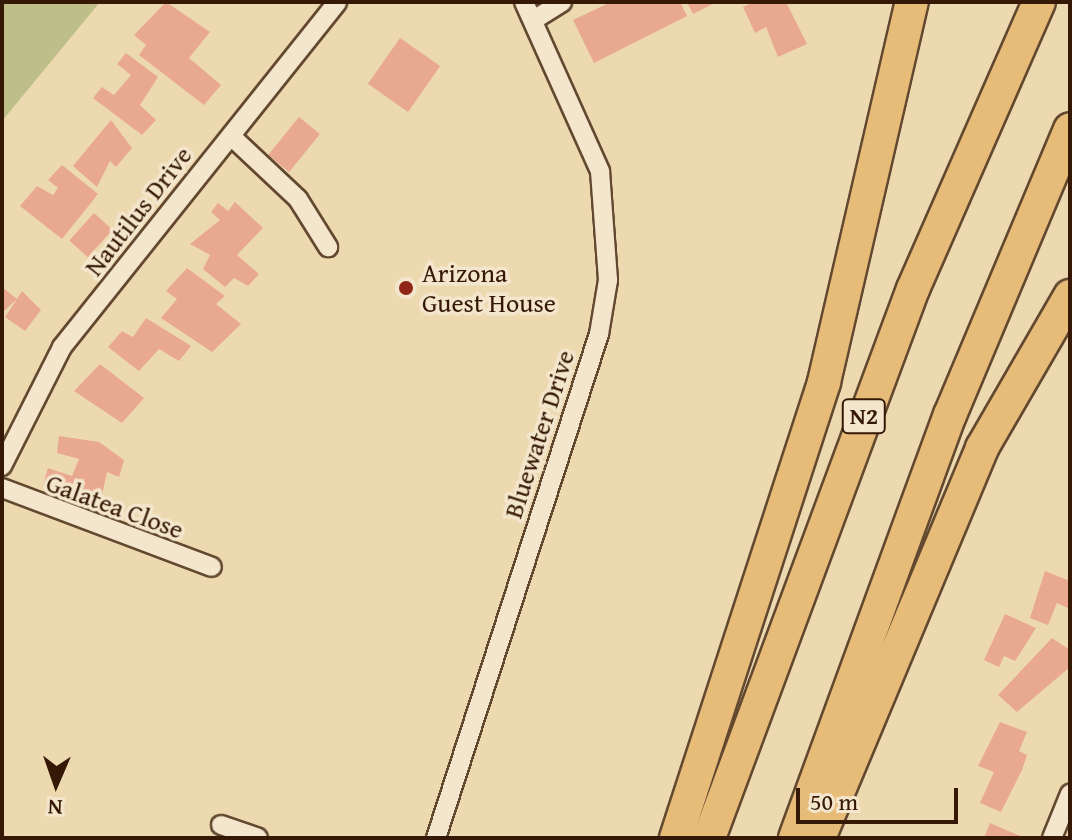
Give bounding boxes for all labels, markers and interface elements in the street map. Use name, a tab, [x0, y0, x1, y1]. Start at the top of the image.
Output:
street label: Nautilus Drive	[78, 140, 198, 282]
place label: Arizona Guest House	[422, 257, 556, 318]
marker: Arizona Guest House	[397, 279, 415, 297]
street label: Bluewater Drive	[497, 346, 581, 522]
road number: N2	[840, 396, 888, 436]
street label: Galatea Close	[42, 467, 188, 545]
north arrow	[16, 744, 96, 824]
scale bar	[800, 772, 962, 822]
text: 50 m	[810, 784, 858, 819]
text: N	[47, 792, 63, 824]

